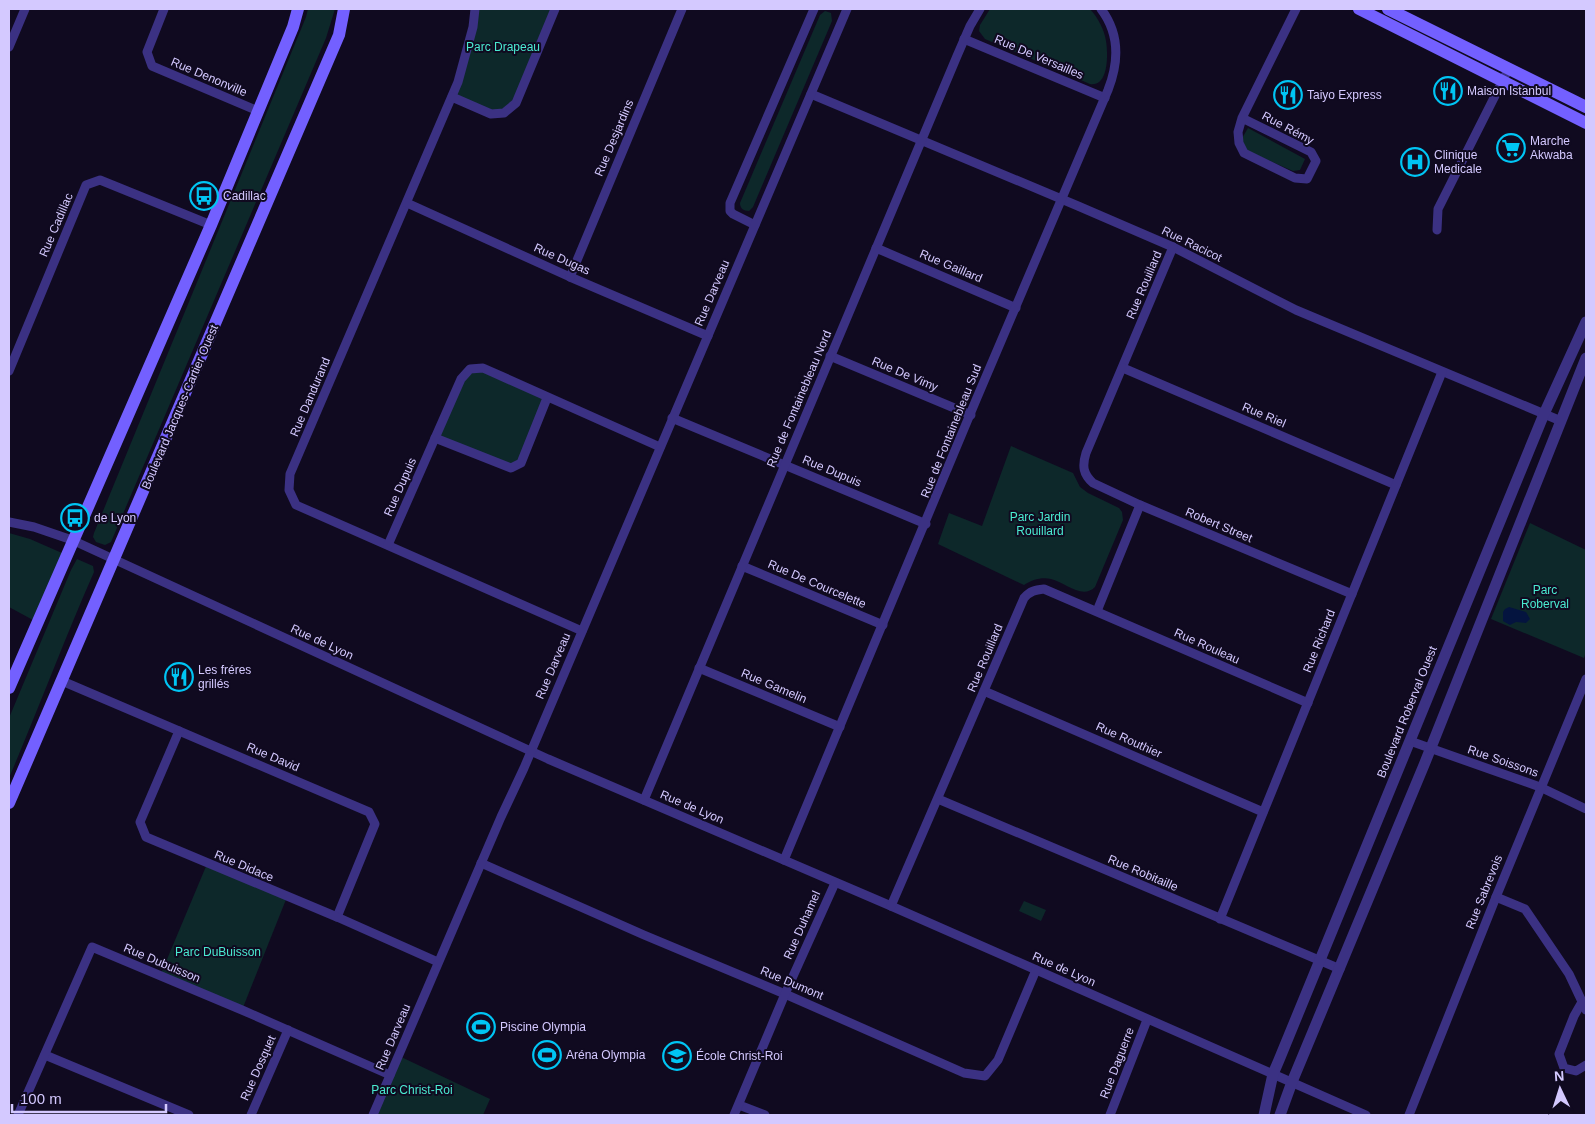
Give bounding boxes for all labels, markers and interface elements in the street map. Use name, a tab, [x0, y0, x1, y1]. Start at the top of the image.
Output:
street label: Rue De Versailles	[992, 32, 1086, 82]
park label: Parc Drapeau	[466, 40, 540, 54]
street label: Rue Denonville	[169, 55, 249, 99]
restaurant icon: Maison Istanbul	[1433, 76, 1463, 106]
restaurant icon: Taiyo Express	[1273, 80, 1303, 110]
place label: Maison Istanbul	[1467, 84, 1551, 98]
place label: Taiyo Express	[1307, 88, 1382, 102]
street label: Rue Desjardins	[592, 98, 636, 178]
street label: Rue Rémy	[1260, 109, 1316, 147]
supermarket icon: Marche Akwaba	[1496, 133, 1526, 163]
place label: Marche Akwaba	[1530, 134, 1573, 162]
hospital icon: Clinique Medicale	[1400, 147, 1430, 177]
place label: Clinique Medicale	[1434, 148, 1482, 176]
bus stop icon: Cadillac	[189, 181, 219, 211]
place label: Cadillac	[223, 189, 266, 203]
street label: Rue Cadillac	[36, 191, 76, 259]
street label: Rue Racicot	[1160, 223, 1225, 265]
street label: Rue Dugas	[532, 240, 592, 278]
street label: Rue Gaillard	[918, 247, 984, 285]
street label: Rue Rouillard	[1123, 249, 1165, 321]
street label: Rue Darveau	[692, 258, 732, 328]
street label: Boulevard Jacques-Cartier Ouest	[139, 322, 221, 491]
street label: Rue de Fontainebleau Nord	[764, 328, 834, 470]
street label: Rue De Vimy	[870, 354, 940, 394]
street label: Rue Dandurand	[287, 355, 333, 439]
street label: Rue de Fontainebleau Sud	[918, 362, 984, 500]
street label: Rue Riel	[1240, 400, 1288, 430]
street label: Rue Dupuis	[800, 452, 864, 490]
street label: Rue Dupuis	[381, 456, 419, 518]
bus stop icon: de Lyon	[60, 503, 90, 533]
street label: Robert Street	[1183, 505, 1255, 546]
park label: Parc Jardin Rouillard	[1010, 510, 1070, 538]
place label: de Lyon	[94, 511, 136, 525]
street label: Rue De Courcelette	[766, 557, 869, 611]
park label: Parc Roberval	[1521, 583, 1569, 611]
street label: Rue Richard	[1300, 607, 1338, 675]
street label: Rue de Lyon	[288, 621, 356, 663]
street label: Rue Rouillard	[964, 622, 1006, 694]
street label: Rue Rouleau	[1172, 625, 1242, 667]
street label: Rue Darveau	[533, 631, 573, 701]
street label: Boulevard Roberval Ouest	[1374, 644, 1440, 780]
restaurant icon: Les fréres grillés	[164, 662, 194, 692]
place label: Les fréres grillés	[198, 663, 251, 691]
street label: Rue Gamelin	[739, 666, 809, 706]
street label: Rue Routhier	[1094, 719, 1164, 761]
street label: Rue David	[244, 740, 302, 774]
street label: Rue Soissons	[1466, 742, 1540, 780]
street label: Rue de Lyon	[658, 787, 726, 827]
street label: Rue Didace	[212, 847, 276, 885]
street label: Rue Robitaille	[1106, 852, 1180, 894]
street label: Rue Sabrevois	[1463, 853, 1505, 931]
street label: Rue Duhamel	[781, 889, 823, 961]
street label: Rue Dubuisson	[121, 941, 203, 985]
park label: Parc DuBuisson	[175, 945, 261, 959]
street label: Rue de Lyon	[1030, 949, 1098, 989]
street label: Rue Dumont	[758, 963, 826, 1003]
street label: Rue Darveau	[373, 1002, 413, 1072]
sports icon: Piscine Olympia	[466, 1012, 496, 1042]
place label: Piscine Olympia	[500, 1020, 586, 1034]
street label: Rue Daguerre	[1097, 1025, 1137, 1101]
street label: Rue Dosquet	[237, 1033, 279, 1103]
sports icon: Aréna Olympia	[532, 1040, 562, 1070]
school or university icon: École Christ-Roi	[662, 1041, 692, 1071]
place label: Aréna Olympia	[566, 1048, 646, 1062]
place label: École Christ-Roi	[696, 1048, 783, 1063]
north arrow	[1535, 1064, 1585, 1114]
text: N	[1553, 1068, 1565, 1084]
scale bar	[12, 1082, 166, 1114]
park label: Parc Christ-Roi	[371, 1083, 453, 1097]
text: 100 m	[20, 1090, 62, 1107]

